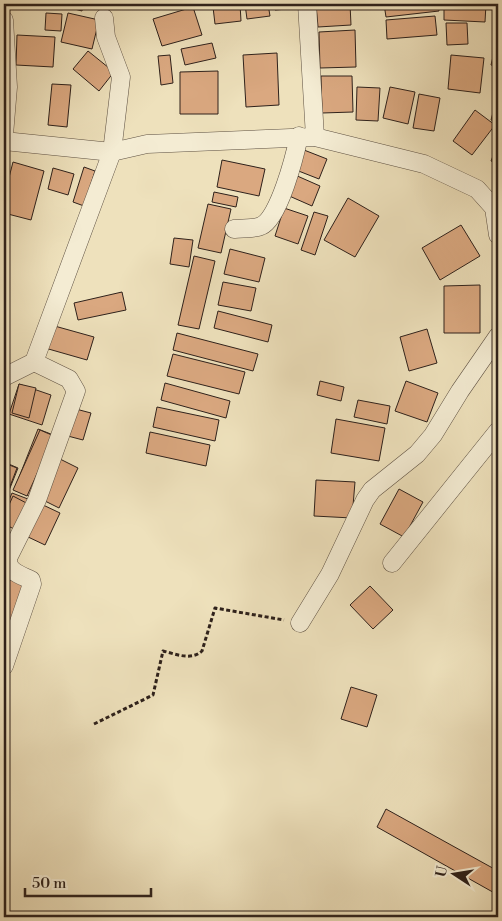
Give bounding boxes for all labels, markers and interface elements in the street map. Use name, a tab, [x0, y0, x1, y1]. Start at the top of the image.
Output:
north arrow	[430, 848, 480, 898]
text: U	[432, 864, 452, 879]
scale bar	[25, 866, 151, 898]
text: 50 m	[32, 874, 66, 893]

